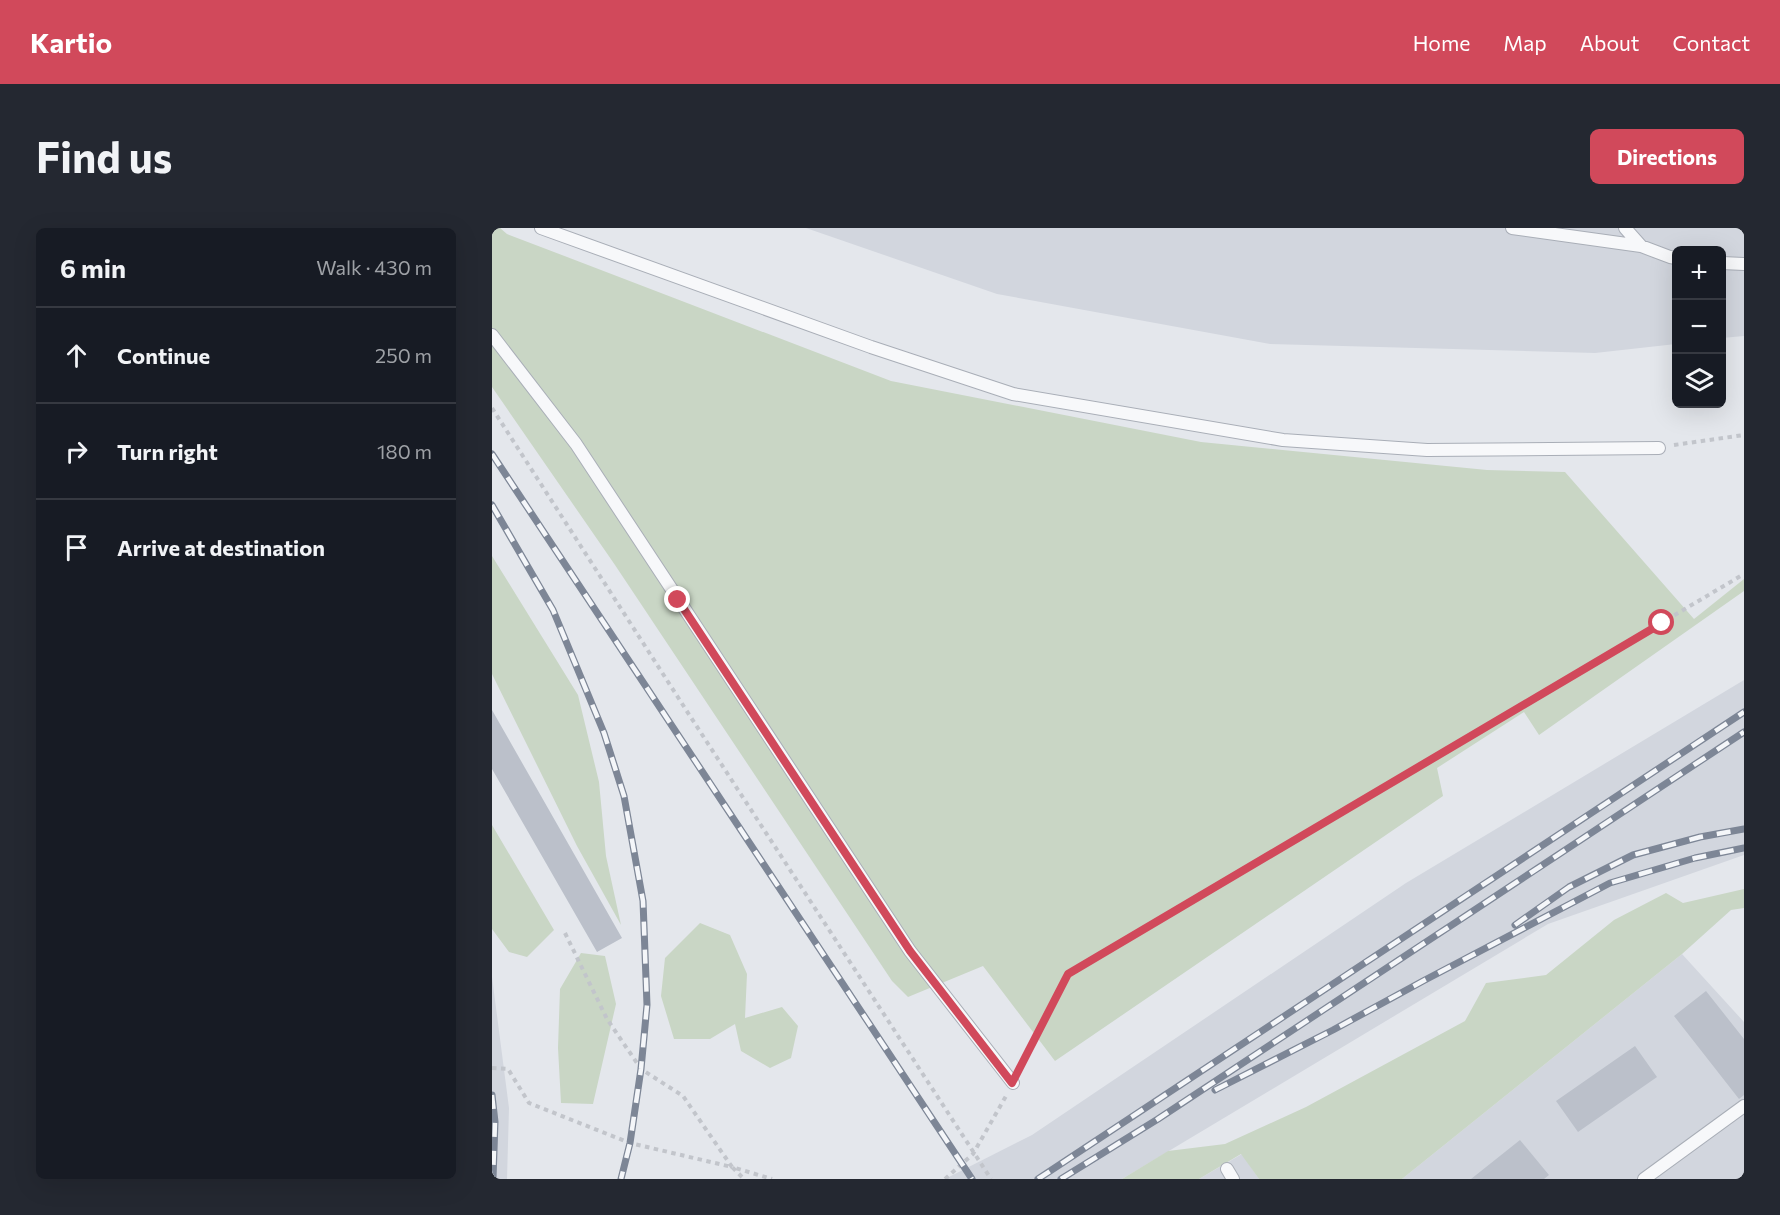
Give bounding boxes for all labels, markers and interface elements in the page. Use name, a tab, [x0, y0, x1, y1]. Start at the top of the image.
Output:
text: Kartio	[30, 25, 112, 59]
text: Home	[1413, 30, 1470, 55]
text: Map	[1503, 30, 1547, 55]
text: About	[1580, 30, 1639, 55]
text: Contact	[1672, 30, 1750, 55]
button: Directions	[1590, 129, 1744, 184]
text: Find us	[36, 130, 172, 182]
map controls	[1672, 246, 1726, 408]
button: +	[1672, 246, 1726, 300]
text: 6 min	[60, 252, 126, 283]
text: Walk · 430 m	[316, 255, 432, 279]
button: −	[1672, 300, 1726, 354]
icon: ahead	[60, 339, 93, 372]
text: Continue	[117, 342, 210, 369]
text: 250 m	[375, 343, 432, 367]
button: layers	[1672, 354, 1726, 408]
icon: right	[60, 435, 93, 468]
text: Turn right	[117, 438, 218, 465]
text: 180 m	[377, 439, 432, 463]
icon: arrive	[60, 531, 93, 564]
text: Arrive at destination	[117, 534, 325, 561]
route end	[664, 586, 690, 612]
route start	[1648, 609, 1674, 635]

